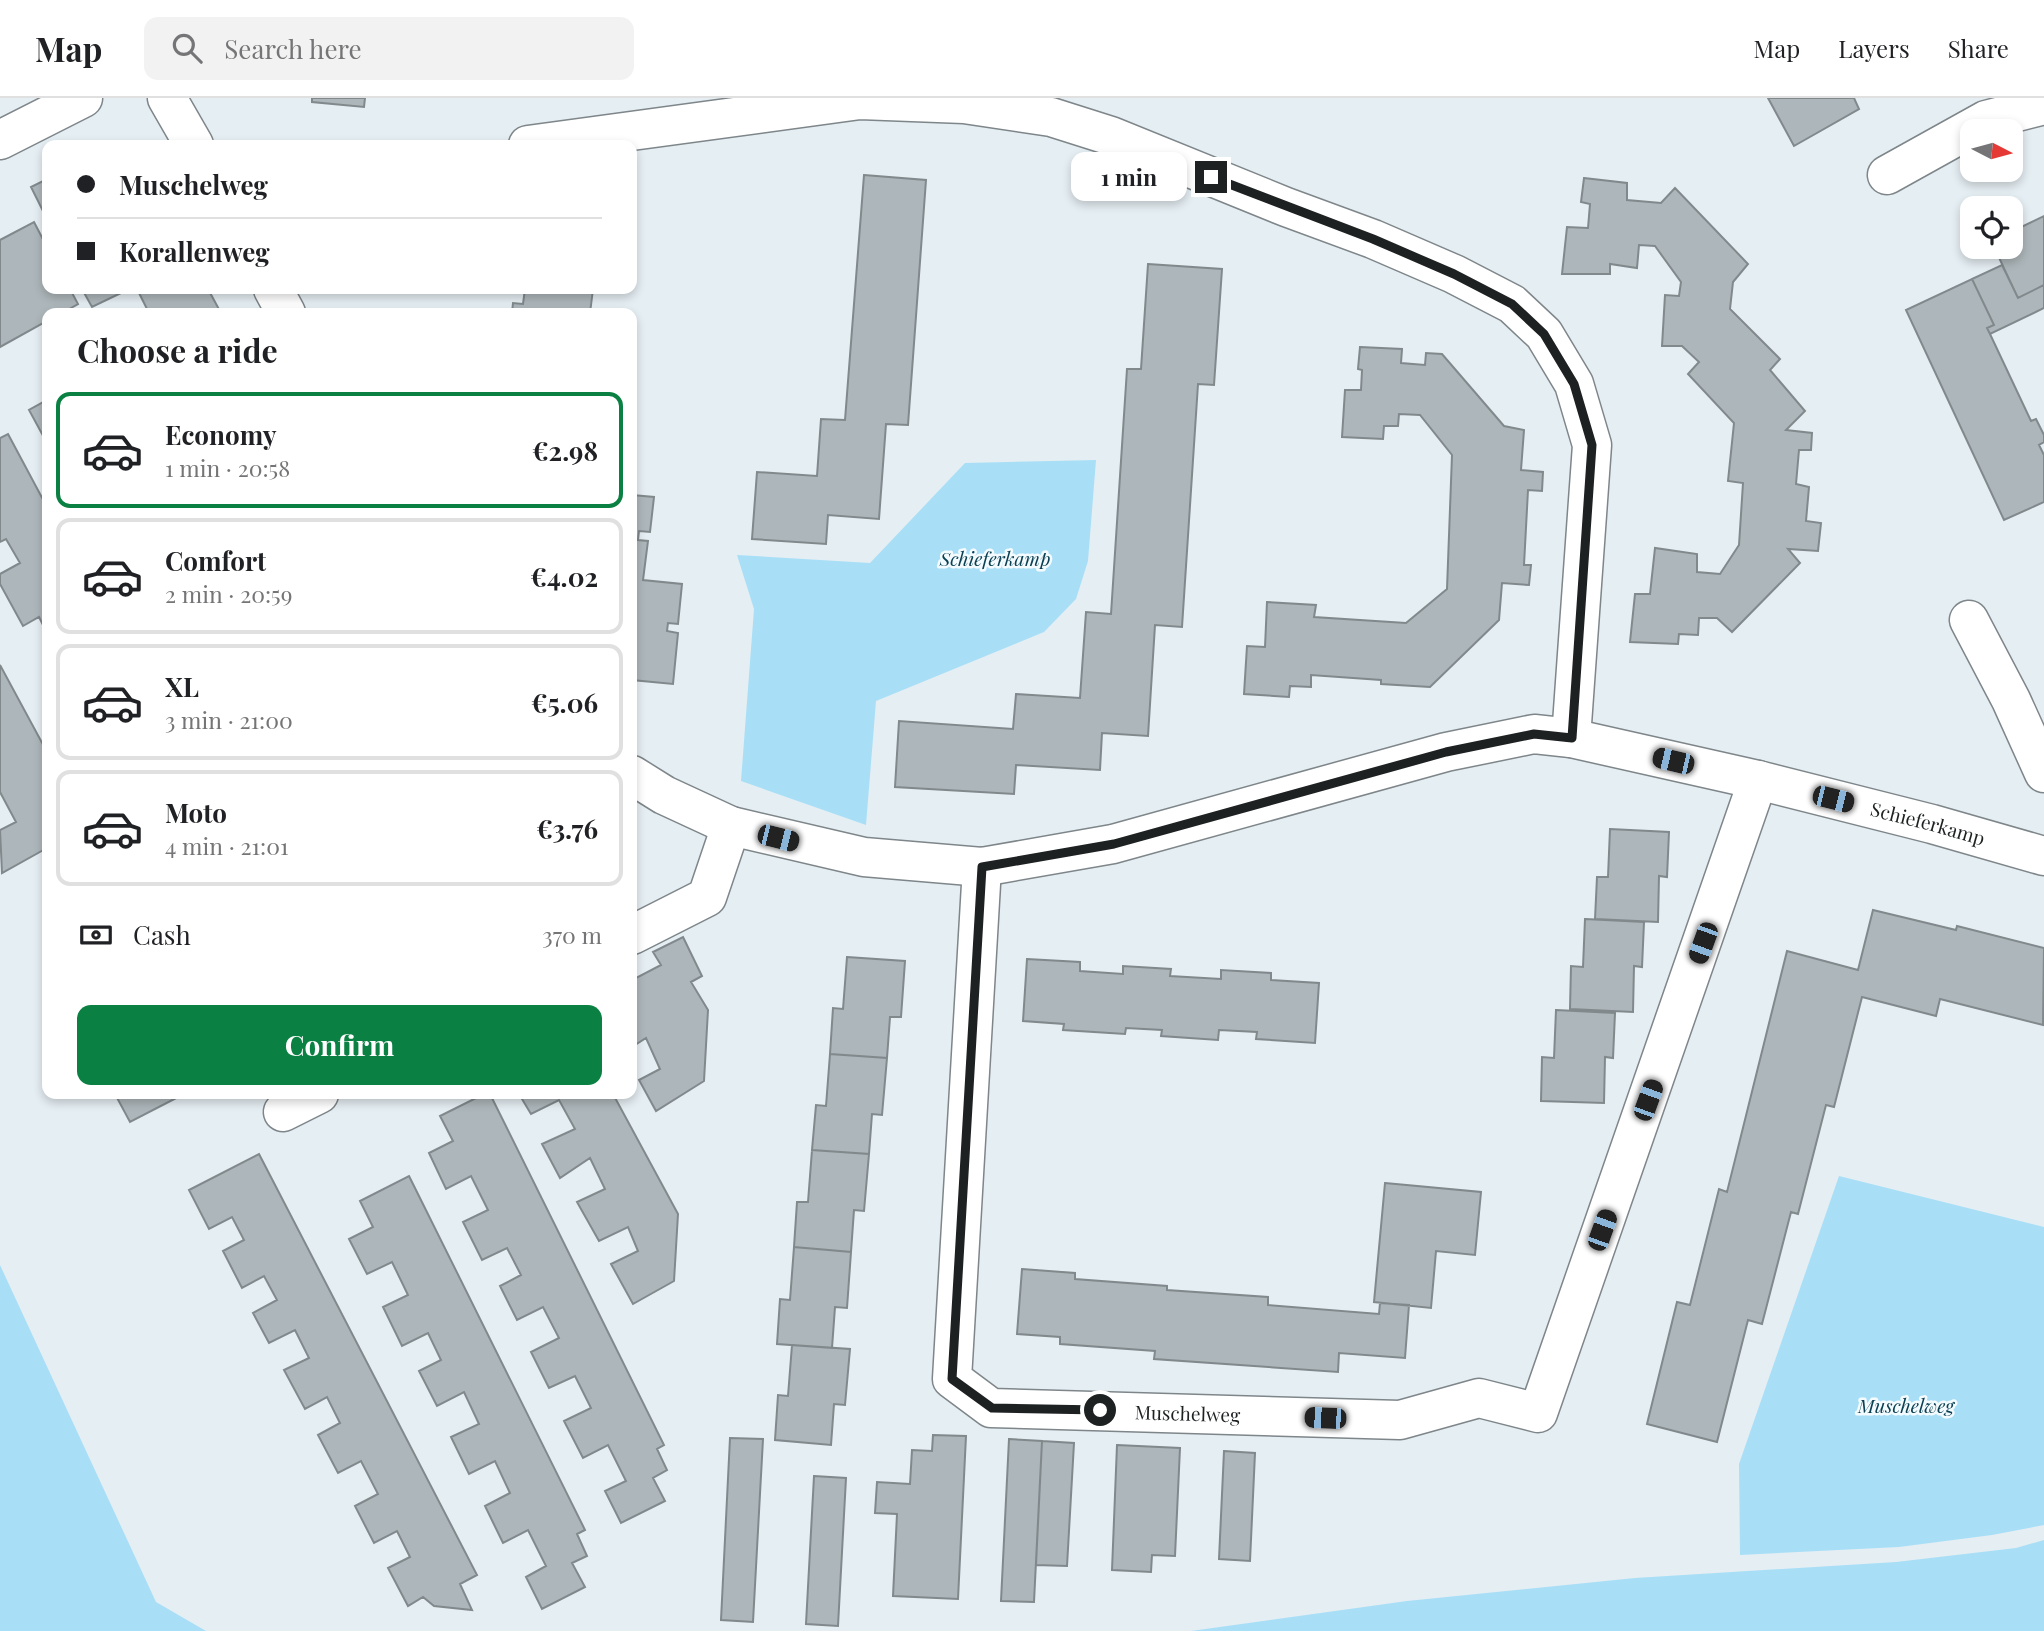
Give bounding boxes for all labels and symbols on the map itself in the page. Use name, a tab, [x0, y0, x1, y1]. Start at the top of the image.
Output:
north arrow	[1960, 119, 2023, 182]
callout: 1 min	[1071, 153, 1186, 202]
route end	[1195, 161, 1227, 193]
park label: Schieferkamp	[939, 545, 1050, 571]
car	[1651, 746, 1696, 776]
car	[1811, 784, 1856, 814]
street label: Schieferkamp	[1868, 795, 1988, 850]
car	[756, 823, 801, 853]
car	[1686, 920, 1721, 966]
car	[1631, 1077, 1666, 1123]
car	[1585, 1207, 1620, 1253]
park label: Muschelweg	[1857, 1392, 1955, 1418]
route start	[1084, 1394, 1116, 1426]
street label: Muschelweg	[1134, 1398, 1241, 1427]
car	[1304, 1407, 1347, 1429]

